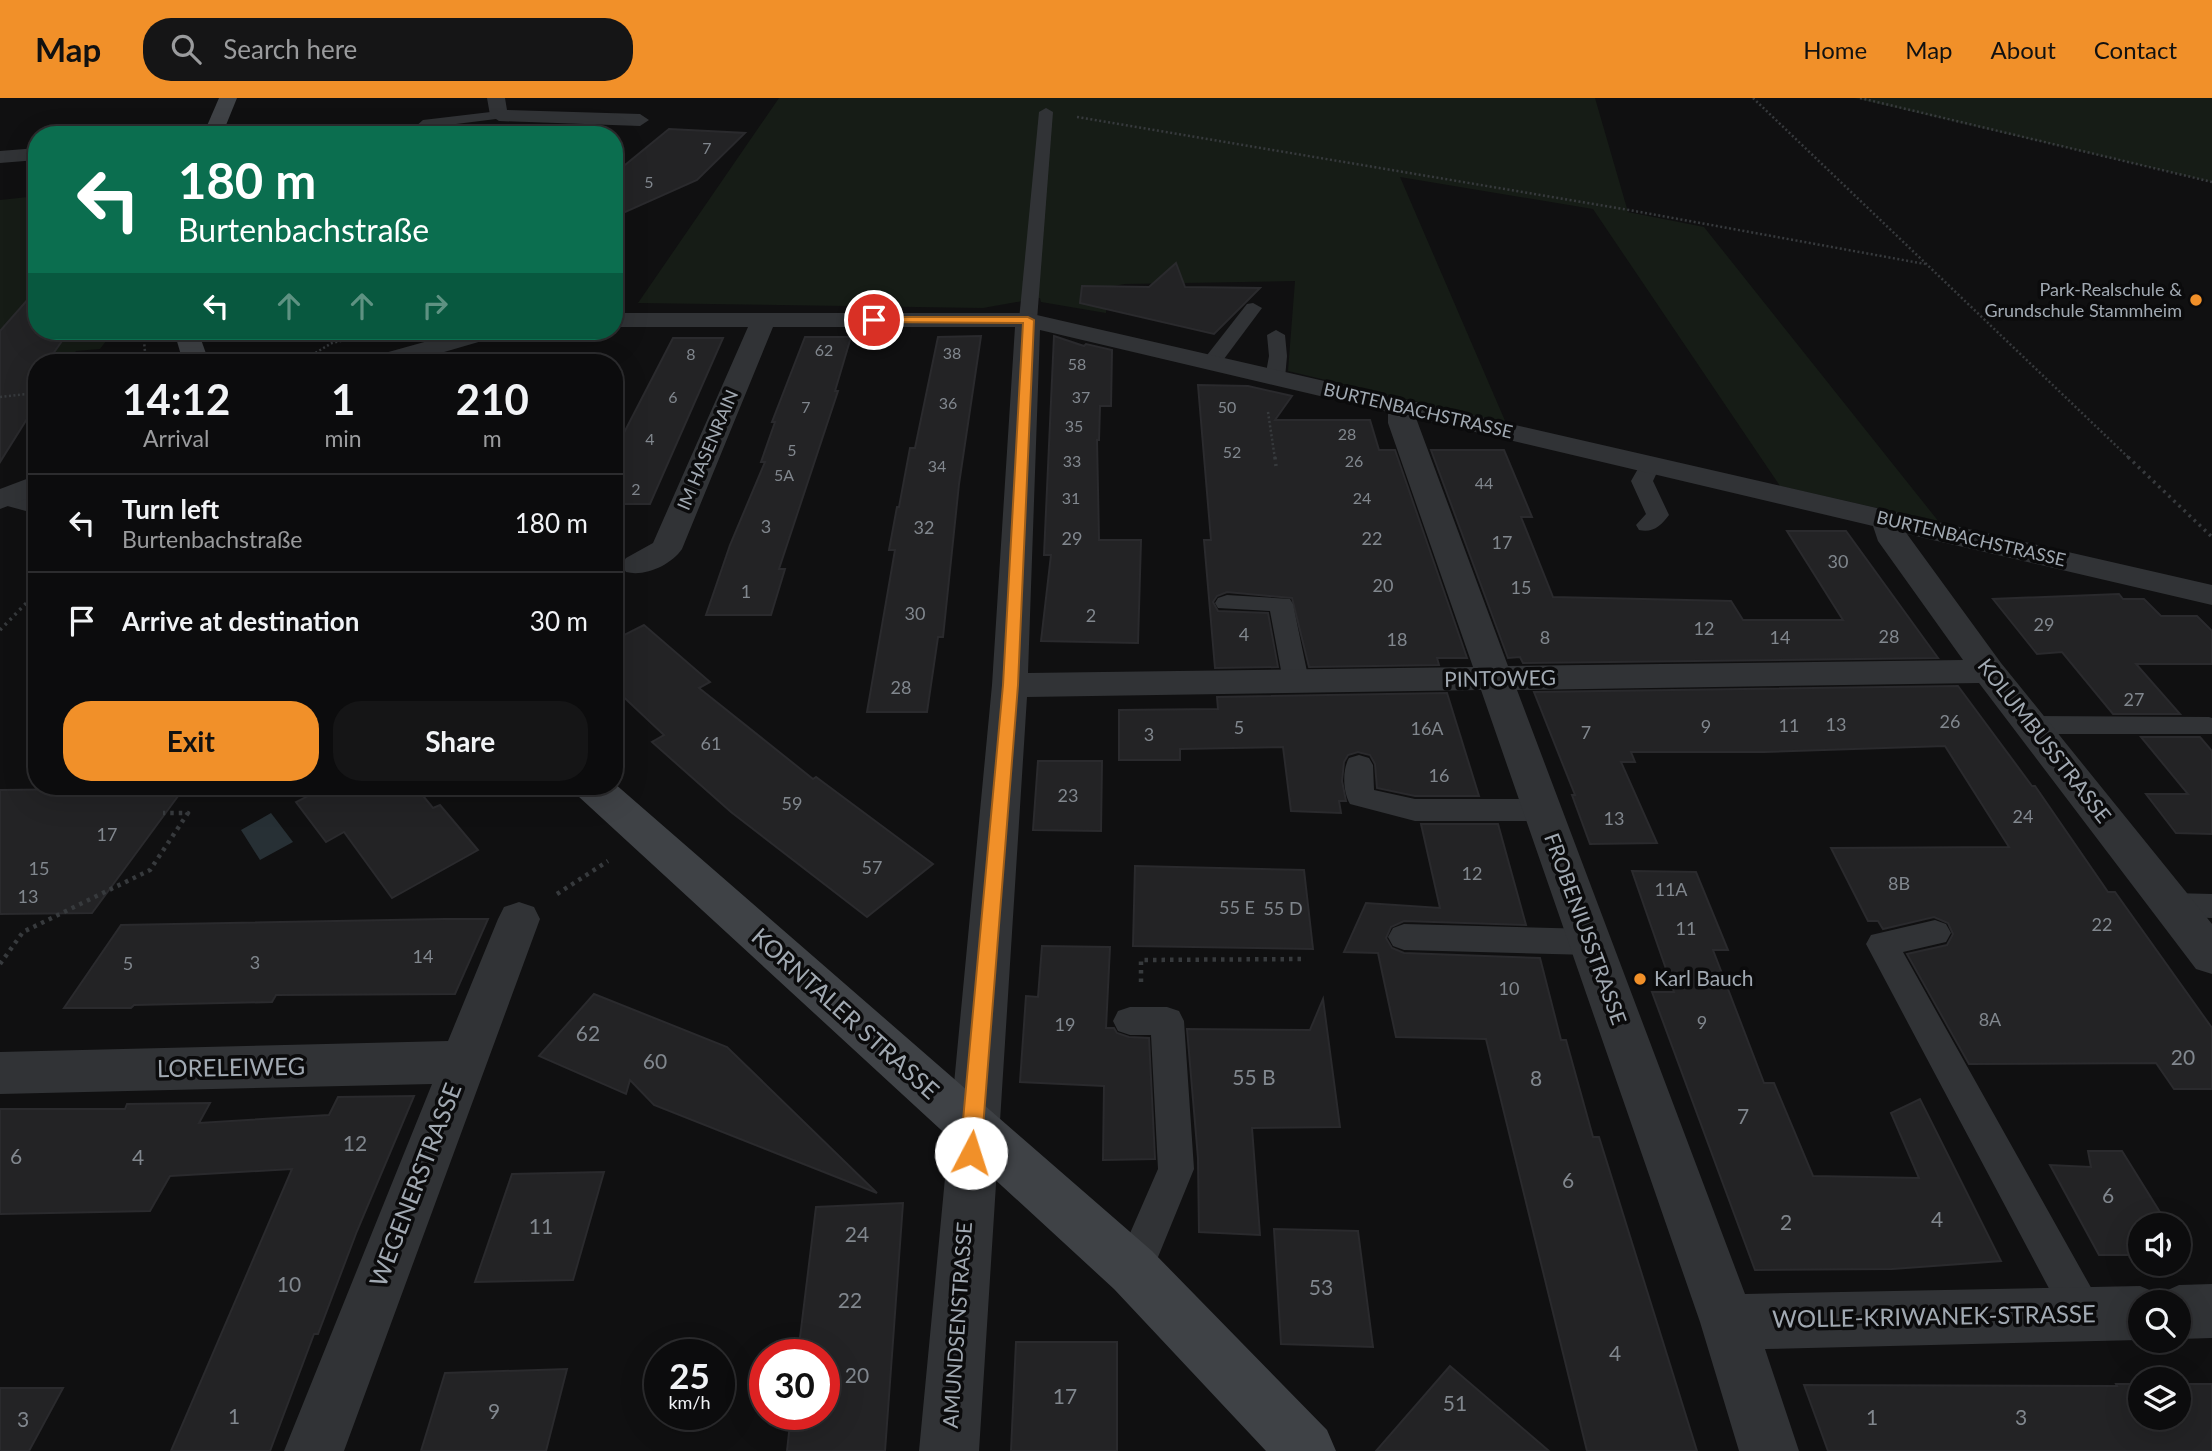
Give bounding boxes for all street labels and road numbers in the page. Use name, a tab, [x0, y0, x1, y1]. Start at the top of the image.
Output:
street label: BURTENBACHSTRASSE	[1322, 378, 1515, 442]
street label: IM HASENRAIN	[672, 386, 742, 513]
street label: BURTENBACHSTRASSE	[1875, 506, 2068, 570]
street label: KOLUMBUSSTRASSE	[1973, 653, 2117, 827]
street label: PINTOWEG	[1444, 664, 1556, 691]
street label: FROBENIUSSTRASSE	[1540, 829, 1633, 1028]
street label: KORNTALER STRASSE	[746, 921, 946, 1105]
street label: LORELEIWEG	[157, 1051, 305, 1082]
street label: WEGENERSTRASSE	[362, 1079, 467, 1290]
street label: AMUNDSENSTRASSE	[937, 1221, 976, 1429]
street label: WOLLE-KRIWANEK-STRASSE	[1772, 1298, 2096, 1333]

